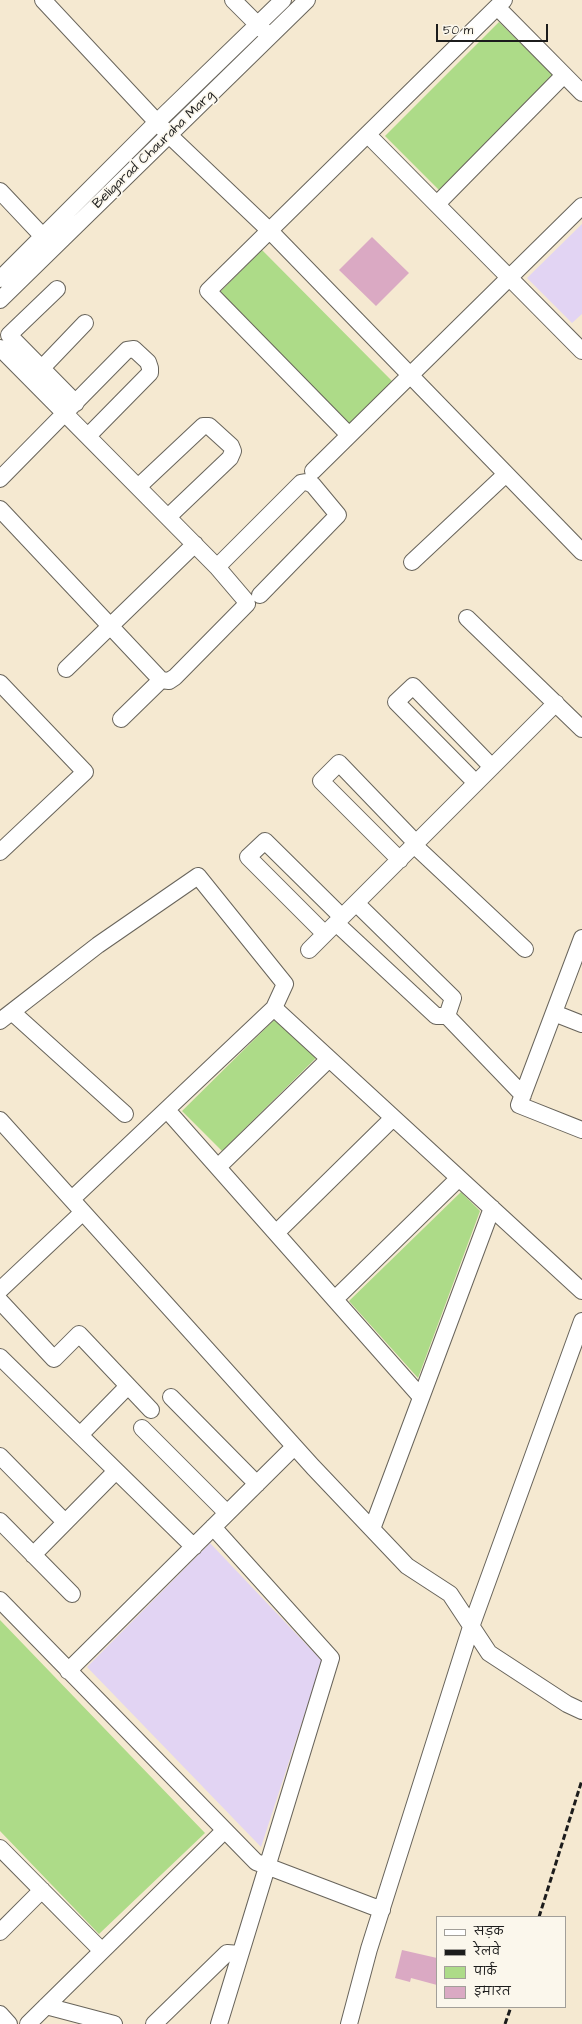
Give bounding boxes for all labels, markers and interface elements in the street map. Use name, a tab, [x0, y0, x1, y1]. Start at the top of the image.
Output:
scale bar	[438, 16, 550, 42]
text: 50 m	[443, 22, 473, 39]
street label: Beligarad Chauraha Marg	[90, 87, 218, 213]
legend	[436, 1916, 566, 2008]
text: सड़क	[474, 1923, 504, 1940]
text: रेलवे	[474, 1943, 500, 1960]
text: पार्क	[474, 1963, 497, 1980]
text: इमारत	[474, 1983, 511, 2000]

